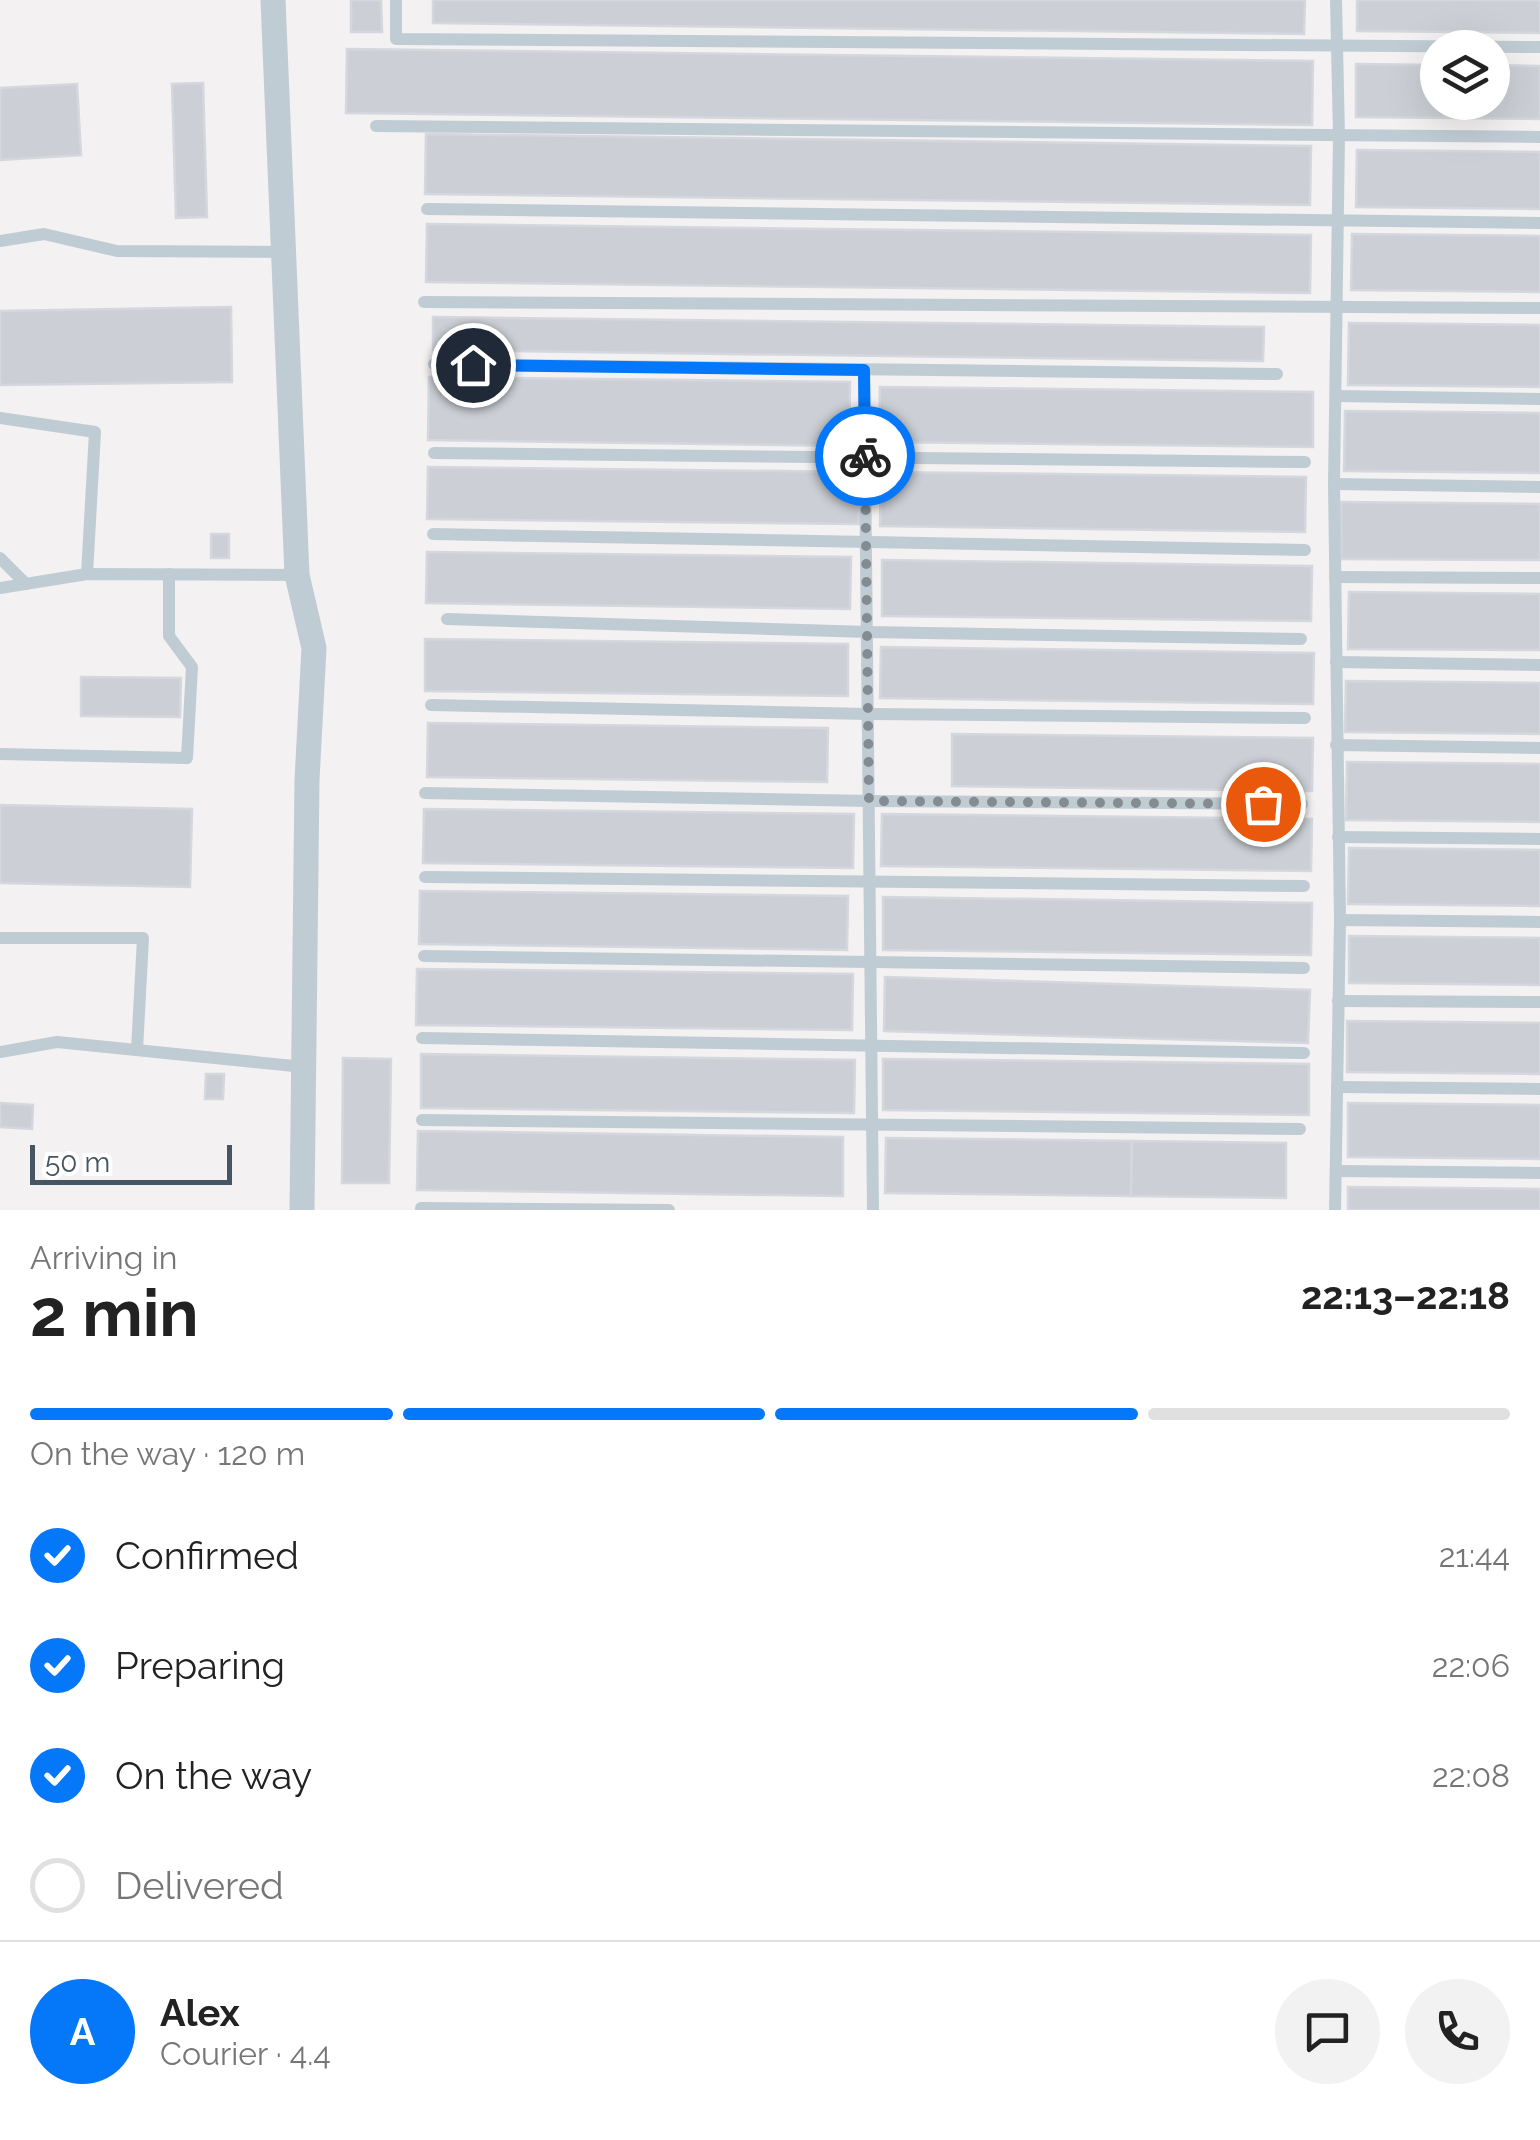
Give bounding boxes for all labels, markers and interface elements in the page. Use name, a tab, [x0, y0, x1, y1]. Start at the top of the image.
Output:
map controls	[1420, 30, 1510, 120]
button: layers	[1420, 30, 1510, 120]
pin	[431, 323, 516, 408]
icon: home	[446, 338, 501, 393]
courier	[815, 406, 915, 506]
icon: bike	[838, 429, 893, 484]
pin	[1221, 762, 1306, 847]
icon: bag	[1236, 777, 1291, 832]
scale bar	[30, 1140, 232, 1184]
text: 50 m	[45, 1146, 110, 1179]
text: Arriving in	[30, 1239, 177, 1276]
text: 22:13–22:18	[1301, 1273, 1510, 1318]
text: 2 min	[30, 1275, 199, 1351]
text: On the way · 120 m	[30, 1435, 305, 1472]
icon: check	[30, 1528, 85, 1583]
text: Confirmed	[115, 1533, 299, 1578]
text: 21:44	[1439, 1537, 1510, 1574]
icon: check	[30, 1638, 85, 1693]
text: Preparing	[115, 1643, 285, 1688]
text: 22:06	[1432, 1647, 1510, 1684]
icon: check	[30, 1748, 85, 1803]
text: On the way	[115, 1753, 312, 1798]
text: 22:08	[1432, 1757, 1510, 1794]
text: Delivered	[115, 1863, 284, 1908]
button: chat	[1275, 1979, 1380, 2084]
button: phone	[1405, 1979, 1510, 2084]
text: Alex	[160, 1990, 240, 2035]
text: A	[70, 2009, 95, 2054]
text: Courier · 4.4	[160, 2035, 331, 2072]

